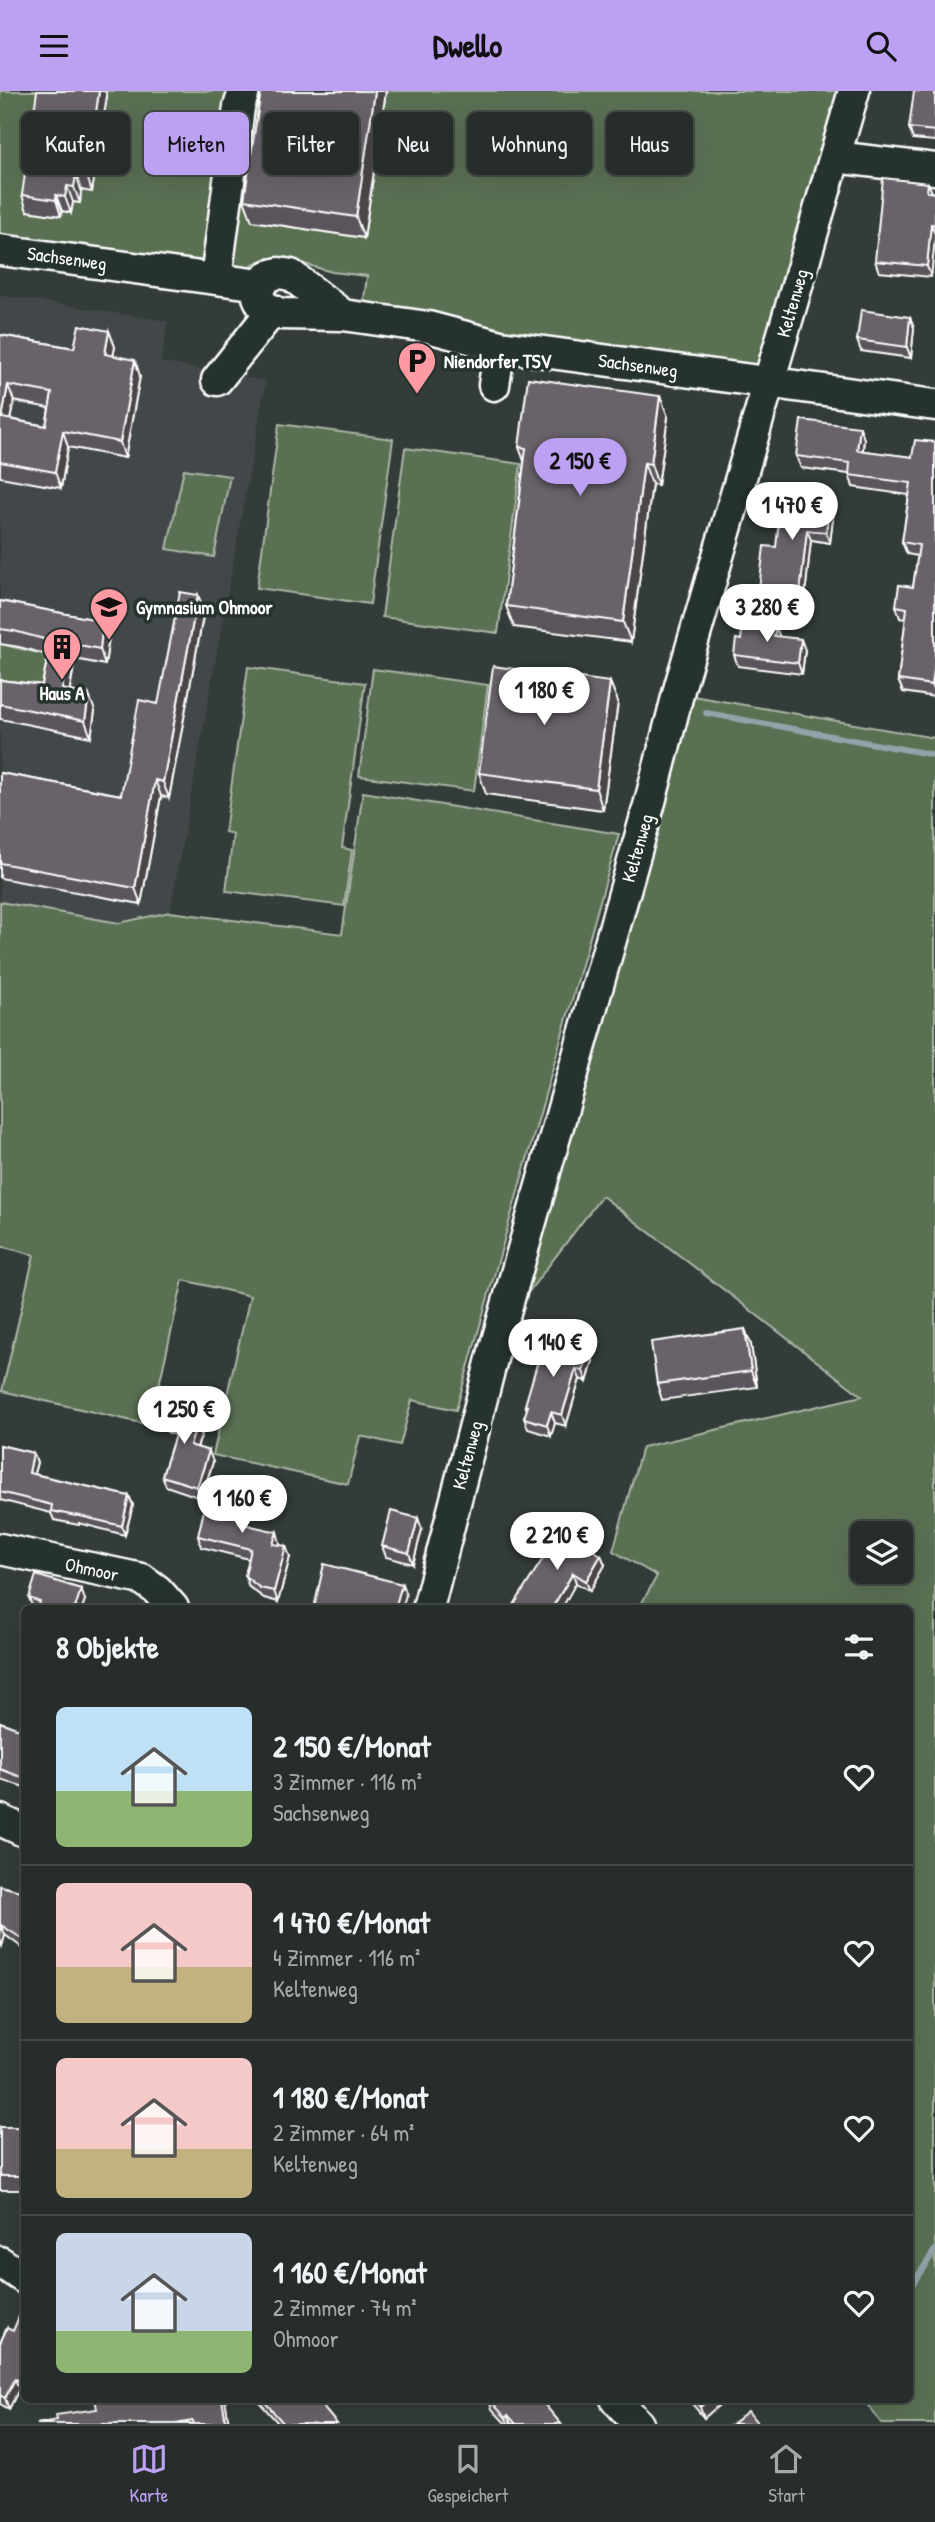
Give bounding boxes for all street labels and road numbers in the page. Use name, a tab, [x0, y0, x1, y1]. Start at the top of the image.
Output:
street label: Sachsenweg	[26, 240, 108, 276]
street label: Keltenweg	[770, 266, 814, 340]
street label: Sachsenweg	[597, 347, 679, 383]
street label: Keltenweg	[615, 811, 659, 885]
street label: Keltenweg	[445, 1418, 489, 1492]
street label: Ohmoor	[63, 1551, 122, 1587]

